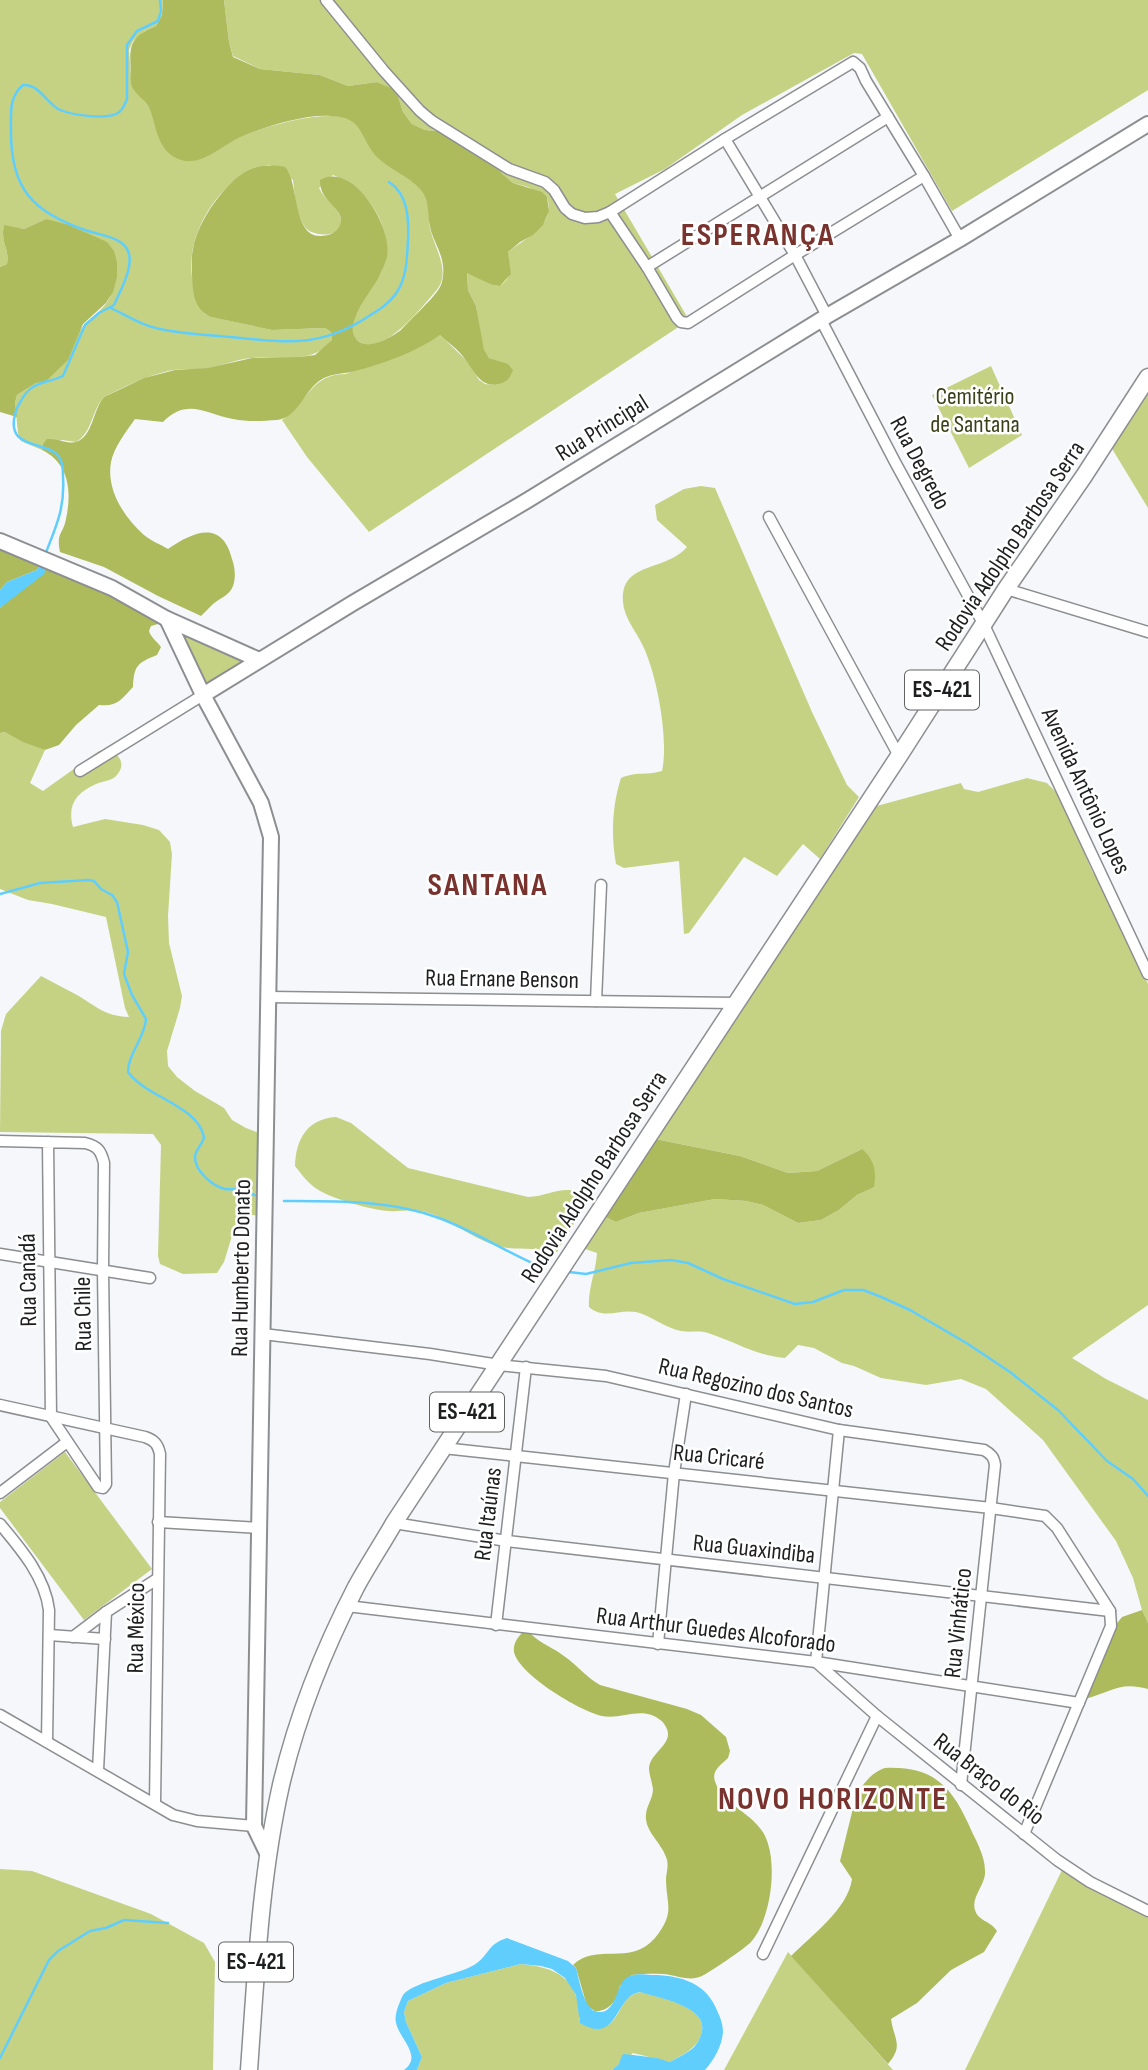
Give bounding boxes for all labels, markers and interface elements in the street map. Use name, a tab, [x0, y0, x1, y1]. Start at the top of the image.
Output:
district label: ESPERANÇA	[681, 216, 835, 255]
park label: Cemitério de Santana	[930, 382, 1020, 439]
street label: Rua Principal	[550, 388, 654, 468]
street label: Rua Degredo	[883, 411, 957, 515]
street label: Rodovia Adolpho Barbosa Serra	[929, 436, 1091, 656]
road number: ES-421	[905, 670, 979, 710]
street label: Avenida Antônio Lopes	[1034, 702, 1137, 879]
district label: SANTANA	[428, 866, 548, 905]
street label: Rua Ernane Benson	[425, 963, 579, 995]
street label: Rodovia Adolpho Barbosa Serra	[515, 1066, 673, 1288]
street label: Rua Humberto Donato	[225, 1179, 257, 1357]
street label: Rua Canadá	[13, 1233, 43, 1327]
street label: Rua Chile	[68, 1276, 98, 1352]
street label: Rua Regozino dos Santos	[656, 1351, 856, 1425]
road number: ES-421	[430, 1392, 504, 1432]
street label: Rua Cricaré	[672, 1438, 766, 1476]
street label: Rua Itaúnas	[468, 1466, 508, 1562]
street label: Rua Guaxindiba	[691, 1528, 817, 1570]
street label: Rua Vinhático	[938, 1567, 978, 1679]
street label: Rua México	[121, 1582, 151, 1674]
street label: Rua Arthur Guedes Alcoforado	[595, 1601, 837, 1659]
street label: Rua Braço do Rio	[928, 1727, 1050, 1831]
district label: NOVO HORIZONTE	[718, 1780, 948, 1819]
road number: ES-421	[219, 1942, 293, 1982]

